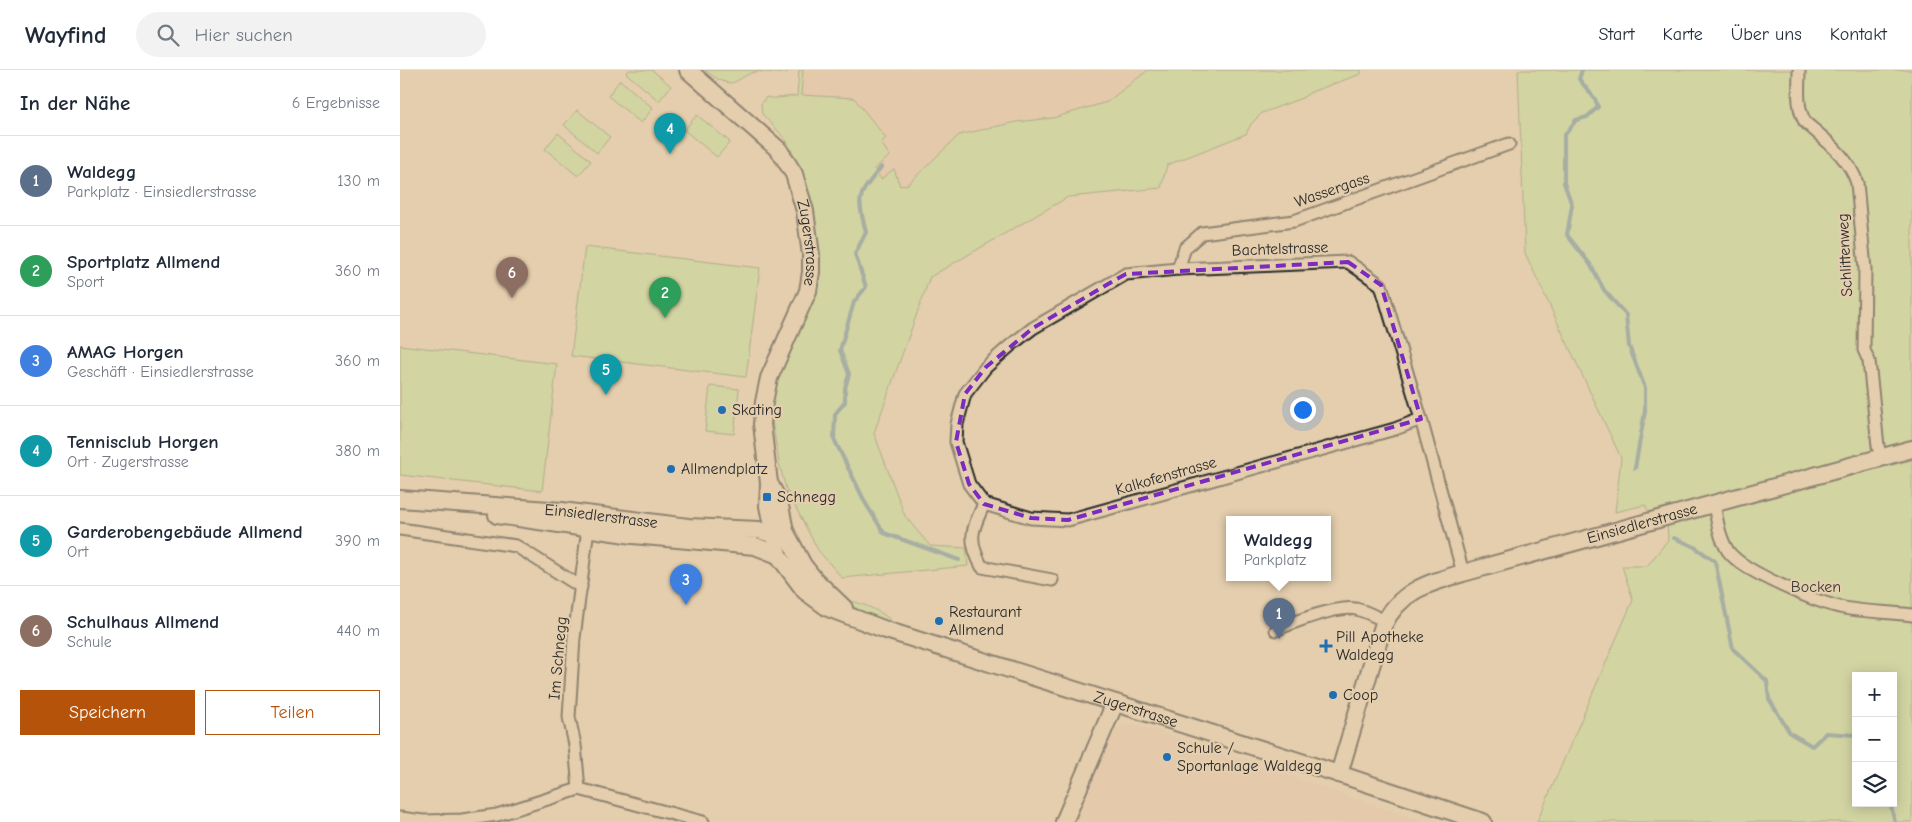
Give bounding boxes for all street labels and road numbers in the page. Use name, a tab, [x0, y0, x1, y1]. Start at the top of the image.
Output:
street label: Wassergass	[1292, 169, 1372, 211]
street label: Zugerstrasse	[793, 197, 820, 287]
street label: Schlittenweg	[1834, 213, 1856, 297]
street label: Bachtelstrasse	[1231, 238, 1329, 260]
street label: Kalkofenstrasse	[1113, 453, 1219, 499]
street label: Einsiedlerstrasse	[1585, 500, 1699, 547]
street label: Einsiedlerstrasse	[544, 501, 659, 532]
street label: Im Schnegg	[545, 615, 571, 701]
street label: Zugerstrasse	[1092, 688, 1180, 731]

